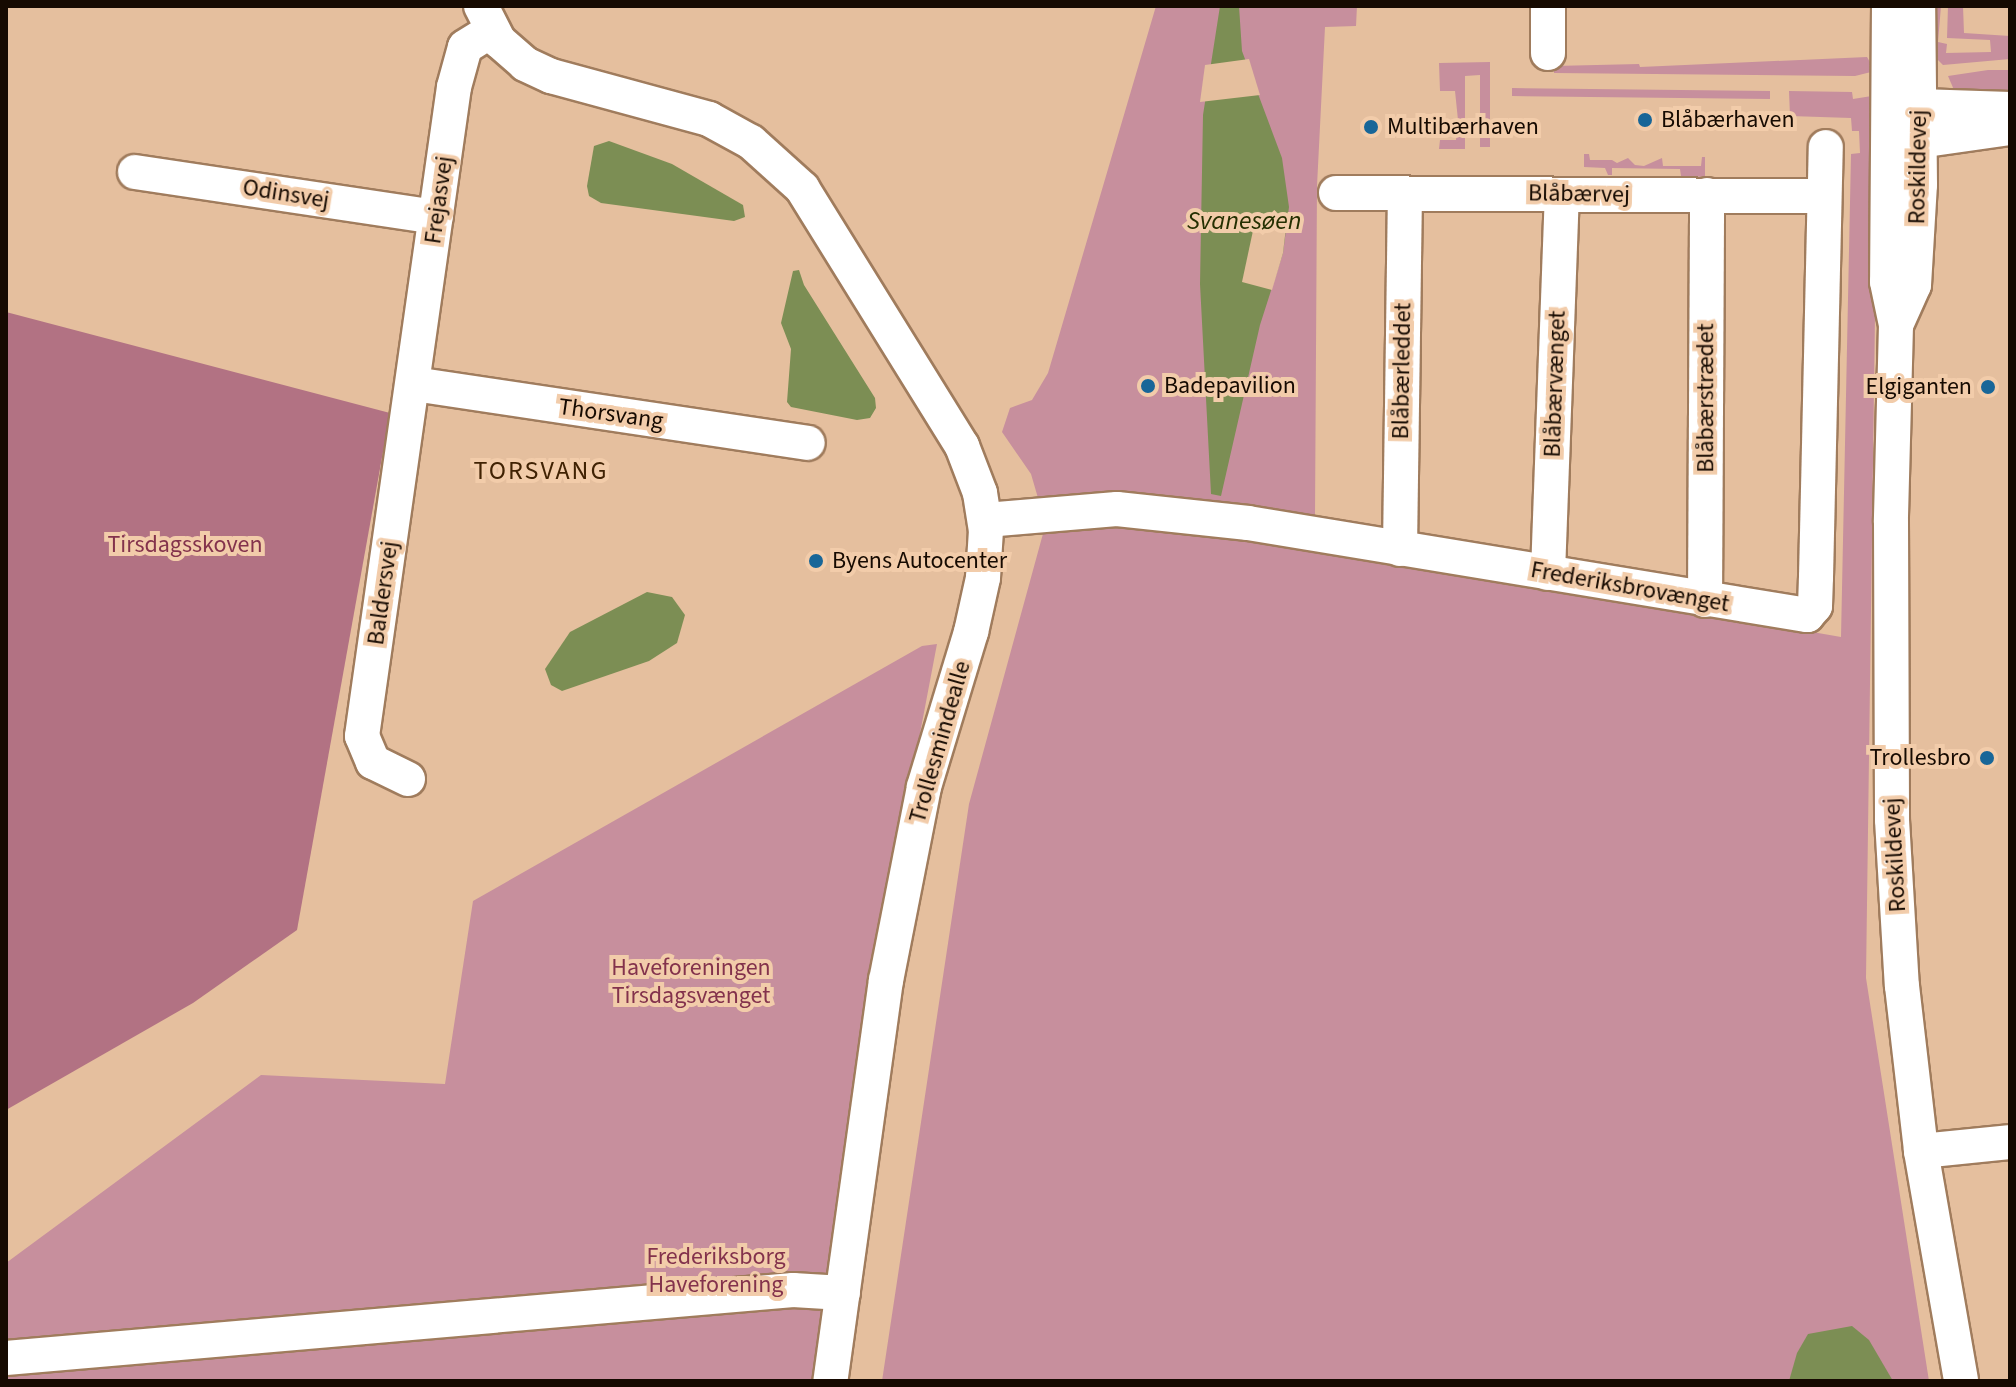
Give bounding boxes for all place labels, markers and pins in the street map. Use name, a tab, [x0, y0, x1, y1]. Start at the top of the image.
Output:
place label: Blåbærhaven	[1661, 106, 1795, 134]
marker: Blåbærhaven	[1636, 111, 1654, 129]
place label: Multibærhaven	[1387, 113, 1539, 141]
marker: Multibærhaven	[1362, 118, 1380, 136]
place label: Badepavilion	[1164, 372, 1296, 400]
place label: Elgiganten	[1865, 373, 1972, 401]
marker: Badepavilion	[1139, 377, 1157, 395]
marker: Elgiganten	[1979, 378, 1997, 396]
place label: Byens Autocenter	[832, 547, 1007, 575]
marker: Byens Autocenter	[807, 552, 825, 570]
place label: Trollesbro	[1870, 744, 1971, 772]
marker: Trollesbro	[1978, 749, 1996, 767]

